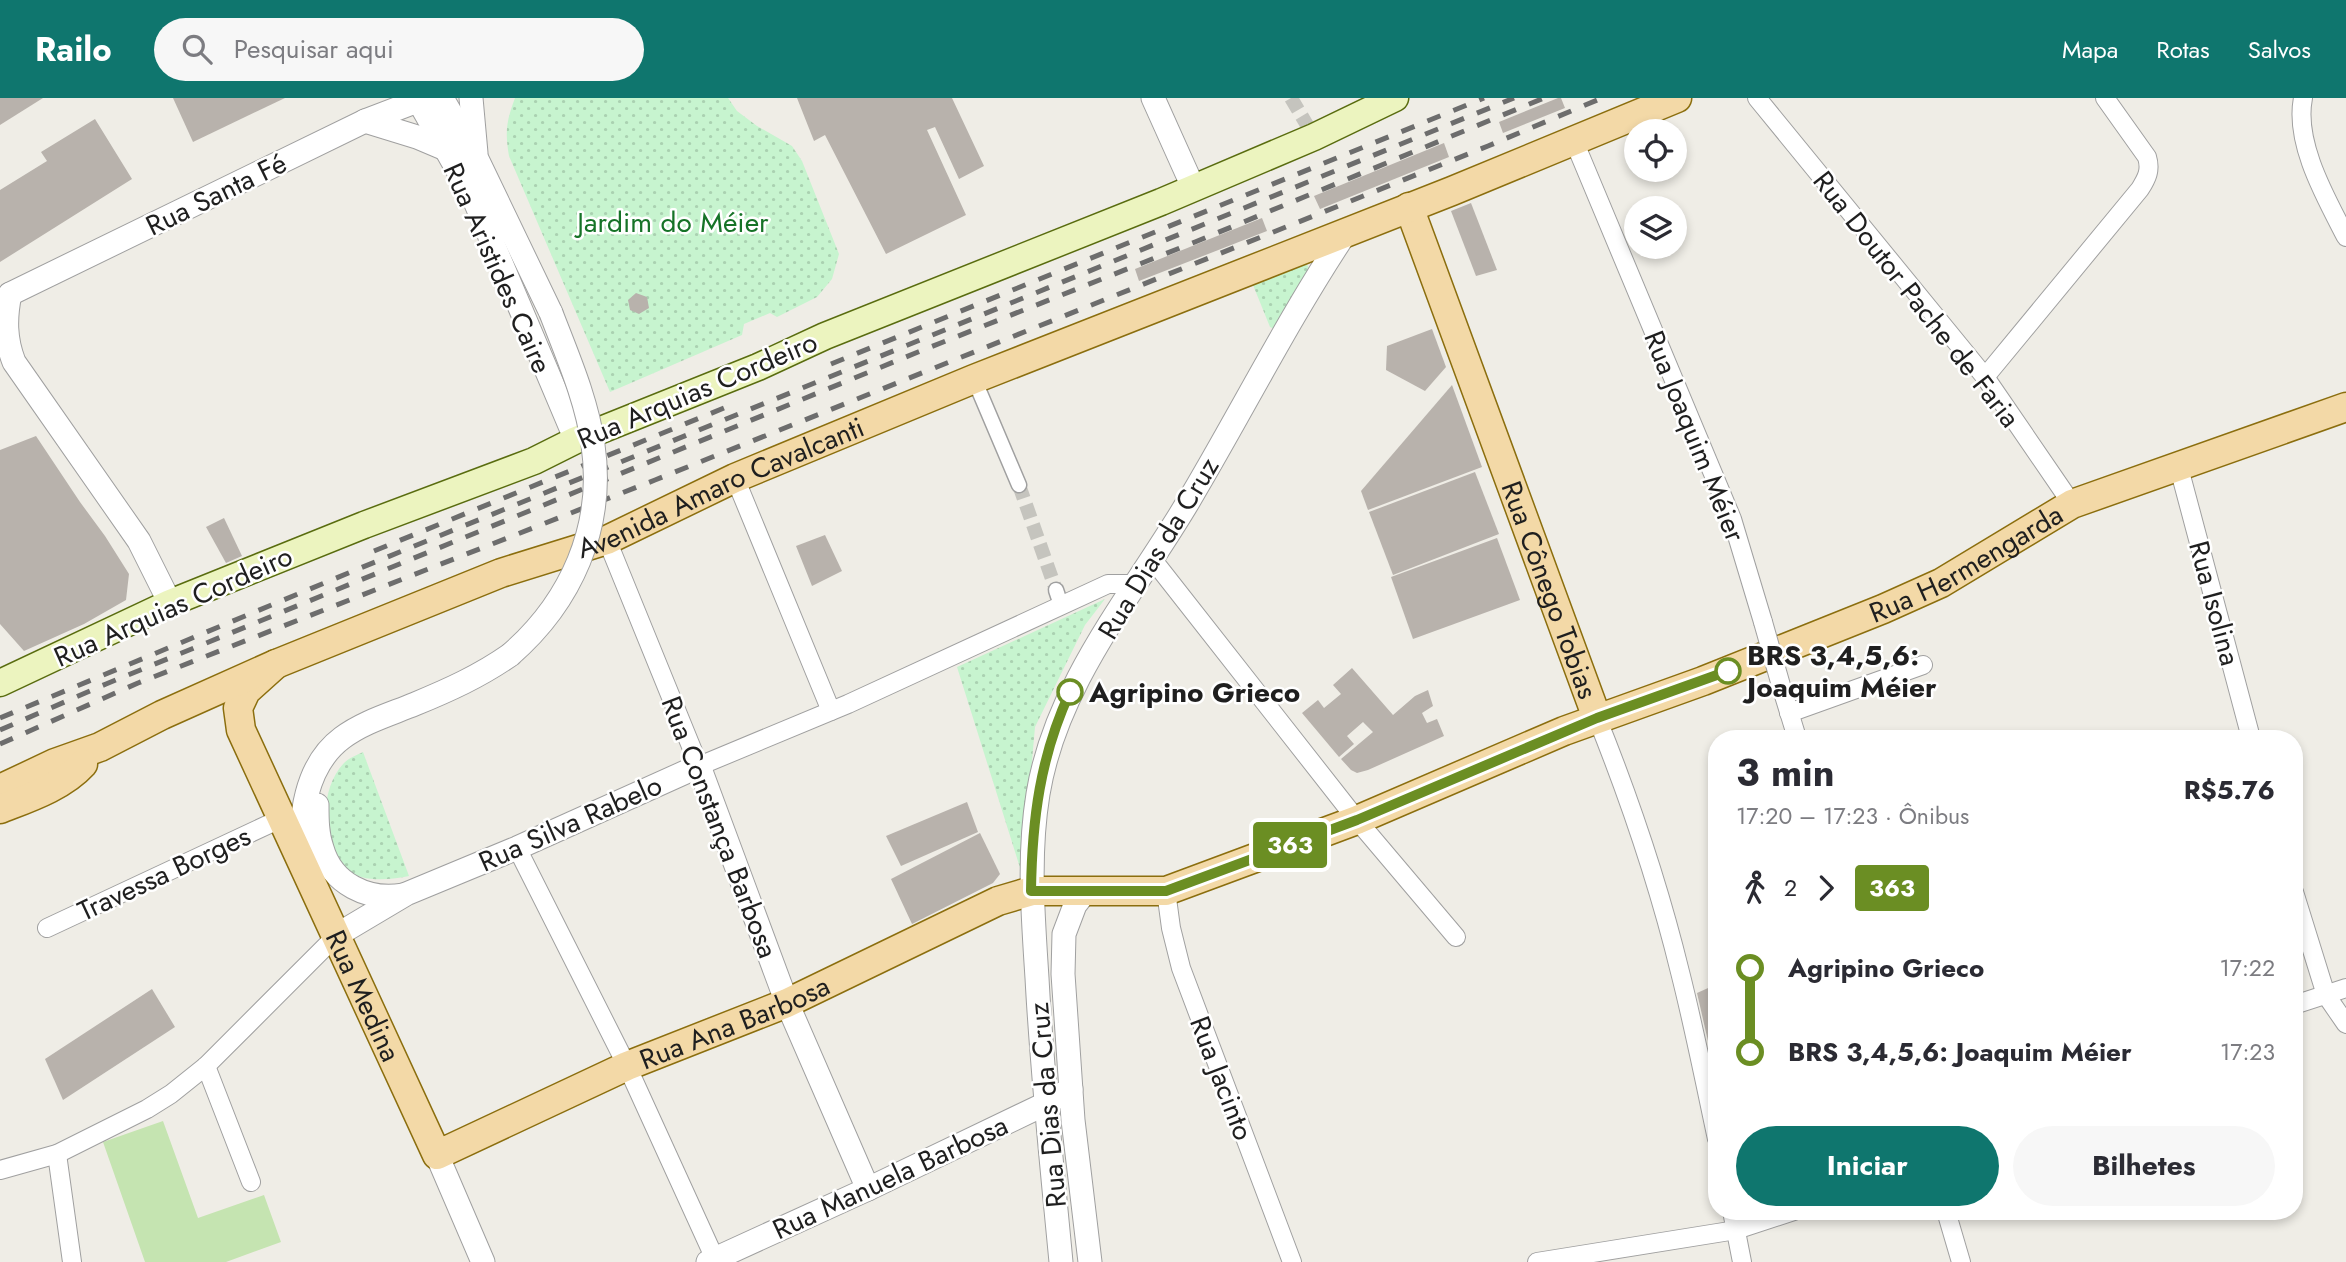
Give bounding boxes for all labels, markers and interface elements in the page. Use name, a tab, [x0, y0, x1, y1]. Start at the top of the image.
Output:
search box	[154, 18, 644, 81]
text: Railo	[35, 26, 112, 73]
icon: search	[178, 30, 216, 68]
text: Pesquisar aqui	[234, 30, 394, 68]
text: Mapa	[2062, 32, 2118, 67]
text: Rotas	[2156, 32, 2210, 67]
text: Salvos	[2248, 32, 2311, 67]
map controls	[1624, 119, 1687, 259]
button: locate	[1624, 119, 1687, 182]
street label: Rua Santa Fé	[139, 143, 293, 246]
street label: Rua Aristides Caire	[433, 156, 562, 380]
street label: Rua Doutor Pache de Faria	[1803, 162, 2030, 436]
button: layers	[1624, 196, 1687, 259]
park label: Jardim do Méier	[573, 202, 769, 243]
street label: Rua Arquias Cordeiro	[571, 321, 824, 460]
street label: Rua Joaquim Méier	[1634, 325, 1756, 548]
street label: Avenida Amaro Cavalcanti	[572, 407, 870, 569]
street label: Rua Dias da Cruz	[1088, 449, 1229, 647]
street label: Rua Cônego Tobias	[1491, 476, 1608, 705]
street label: Rua Hermengarda	[1863, 494, 2071, 634]
street label: Rua Arquias Cordeiro	[47, 535, 299, 677]
street label: Rua Isolina	[2178, 536, 2251, 670]
place label: BRS 3,4,5,6: Joaquim Méier	[1742, 635, 1937, 708]
marker: BRS 3,4,5,6: Joaquim Méier	[1715, 658, 1741, 684]
place label: Agripino Grieco	[1088, 672, 1300, 713]
marker: Agripino Grieco	[1057, 679, 1083, 705]
street label: Rua Constança Barbosa	[651, 690, 788, 964]
text: 3 min	[1736, 745, 1835, 800]
street label: Rua Silva Rabelo	[472, 765, 668, 882]
text: R$5.76	[2184, 771, 2275, 809]
text: 17:20 – 17:23 · Ônibus	[1736, 799, 1969, 833]
street label: Travessa Borges	[71, 816, 257, 931]
line badge: 363	[1250, 822, 1330, 868]
text: 363	[1267, 827, 1313, 862]
icon: walk	[1736, 869, 1774, 907]
icon: forward	[1807, 869, 1845, 907]
text: 363	[1869, 870, 1915, 905]
text: 2	[1784, 871, 1797, 905]
street label: Rua Medina	[315, 923, 411, 1068]
text: Agripino Grieco	[1788, 949, 1984, 987]
text: 17:22	[2220, 951, 2275, 985]
street label: Rua Ana Barbosa	[633, 965, 837, 1080]
street label: Rua Dias da Cruz	[1018, 1000, 1077, 1209]
street label: Rua Jacinto	[1179, 1010, 1264, 1146]
text: BRS 3,4,5,6: Joaquim Méier	[1788, 1033, 2132, 1071]
text: 17:23	[2220, 1035, 2275, 1069]
street label: Rua Manuela Barbosa	[766, 1105, 1015, 1250]
button: Iniciar	[1736, 1126, 1999, 1206]
button: Bilhetes	[2013, 1126, 2275, 1206]

